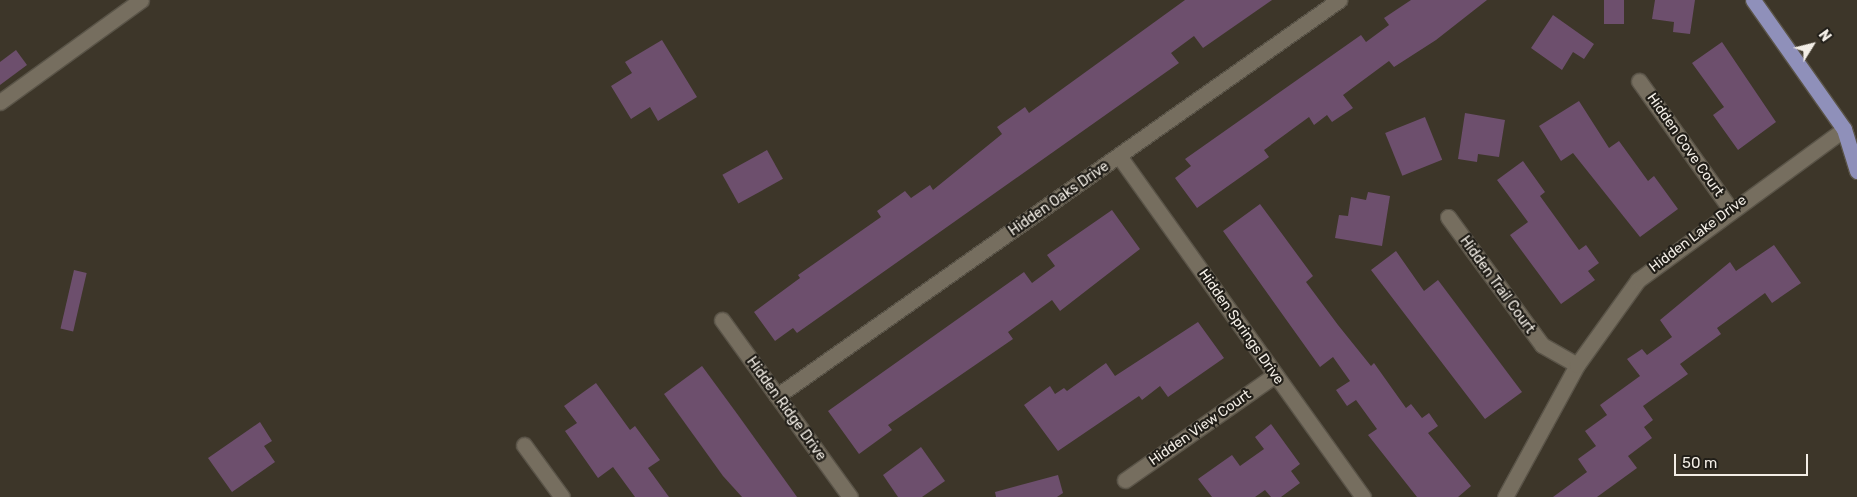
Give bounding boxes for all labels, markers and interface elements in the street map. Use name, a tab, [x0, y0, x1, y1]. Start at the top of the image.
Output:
north arrow	[1787, 20, 1837, 70]
text: N	[1815, 27, 1834, 45]
street label: Hidden Cove Court	[1643, 90, 1727, 200]
street label: Hidden Oaks Drive	[1006, 158, 1112, 240]
street label: Hidden Lake Drive	[1646, 192, 1750, 276]
street label: Hidden Trail Court	[1456, 233, 1538, 337]
street label: Hidden Springs Drive	[1195, 266, 1287, 388]
street label: Hidden Ridge Drive	[743, 354, 829, 464]
street label: Hidden View Court	[1146, 386, 1254, 470]
scale bar	[1677, 444, 1811, 476]
text: 50 m	[1682, 454, 1717, 472]

